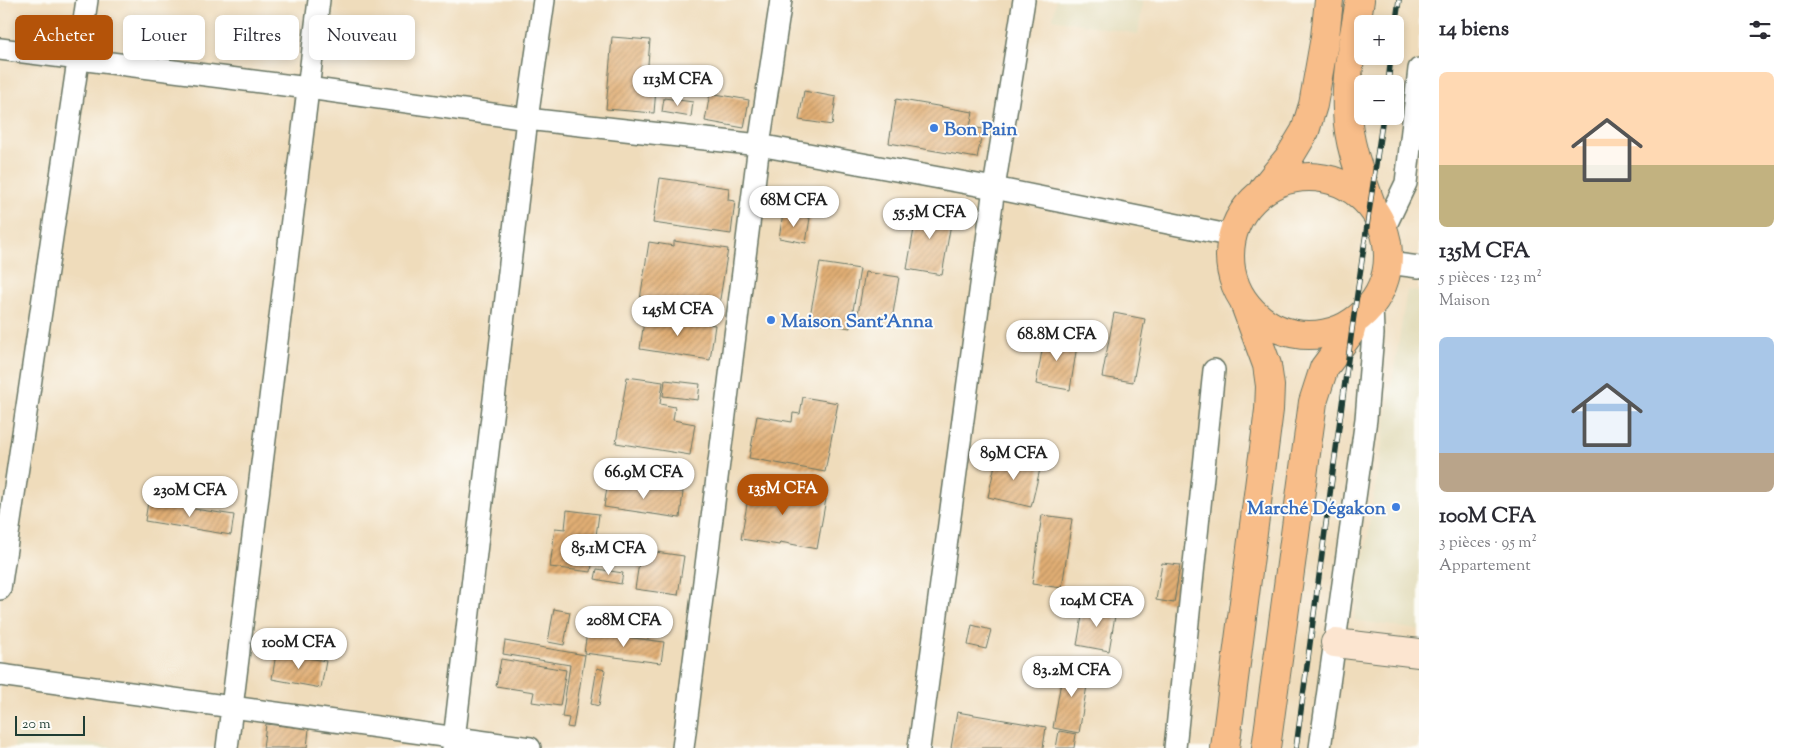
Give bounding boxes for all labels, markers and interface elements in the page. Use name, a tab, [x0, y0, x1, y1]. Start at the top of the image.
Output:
chip: Acheter	[15, 15, 113, 60]
chip: Louer	[123, 15, 205, 60]
chip: Filtres	[215, 15, 299, 60]
chip: Nouveau	[309, 15, 415, 60]
map controls	[1354, 15, 1404, 125]
button: +	[1354, 15, 1404, 65]
text: 14 biens	[1439, 15, 1509, 45]
icon: filters	[1746, 16, 1774, 44]
pin: 113M CFA	[626, 64, 730, 107]
text: 113M CFA	[643, 69, 713, 92]
button: −	[1354, 75, 1404, 125]
icon: home	[1562, 105, 1652, 195]
place label: Bon Pain	[944, 117, 1018, 144]
marker: Bon Pain	[928, 122, 940, 134]
pin: 68M CFA	[748, 186, 840, 228]
text: 68M CFA	[760, 190, 828, 213]
pin: 55.5M CFA	[873, 198, 987, 240]
text: 55.5M CFA	[894, 202, 966, 225]
text: 135M CFA	[1439, 237, 1530, 267]
text: 5 pièces · 123 m²	[1439, 267, 1542, 290]
text: Maison	[1439, 290, 1490, 313]
pin: 145M CFA	[626, 294, 730, 337]
text: 145M CFA	[643, 299, 713, 322]
place label: Maison Sant'Anna	[781, 309, 933, 336]
marker: Maison Sant'Anna	[765, 314, 777, 326]
pin: 68.8M CFA	[1000, 320, 1114, 362]
text: 68.8M CFA	[1017, 324, 1097, 347]
icon: home	[1562, 370, 1652, 460]
pin: 89M CFA	[968, 438, 1060, 481]
text: 89M CFA	[980, 443, 1048, 466]
pin: 66.9M CFA	[587, 458, 701, 500]
text: 66.9M CFA	[604, 462, 684, 485]
pin: 135M CFA	[731, 474, 835, 516]
pin: 230M CFA	[138, 476, 242, 518]
text: 135M CFA	[748, 478, 818, 501]
text: 230M CFA	[153, 480, 227, 503]
place label: Marché Dégakon	[1247, 496, 1387, 523]
marker: Marché Dégakon	[1390, 501, 1402, 513]
text: 100M CFA	[1439, 502, 1536, 532]
text: 3 pièces · 95 m²	[1439, 532, 1537, 555]
pin: 85.1M CFA	[552, 534, 666, 576]
text: 85.1M CFA	[572, 538, 646, 561]
text: Appartement	[1439, 555, 1531, 578]
pin: 104M CFA	[1045, 586, 1149, 628]
text: 104M CFA	[1061, 590, 1133, 613]
pin: 208M CFA	[572, 606, 676, 648]
text: 208M CFA	[586, 610, 662, 633]
pin: 100M CFA	[247, 628, 351, 670]
text: 100M CFA	[262, 632, 336, 655]
pin: 83.2M CFA	[1015, 656, 1129, 698]
text: 83.2M CFA	[1033, 660, 1111, 683]
scale bar	[15, 713, 85, 736]
text: 20 m	[22, 715, 51, 735]

